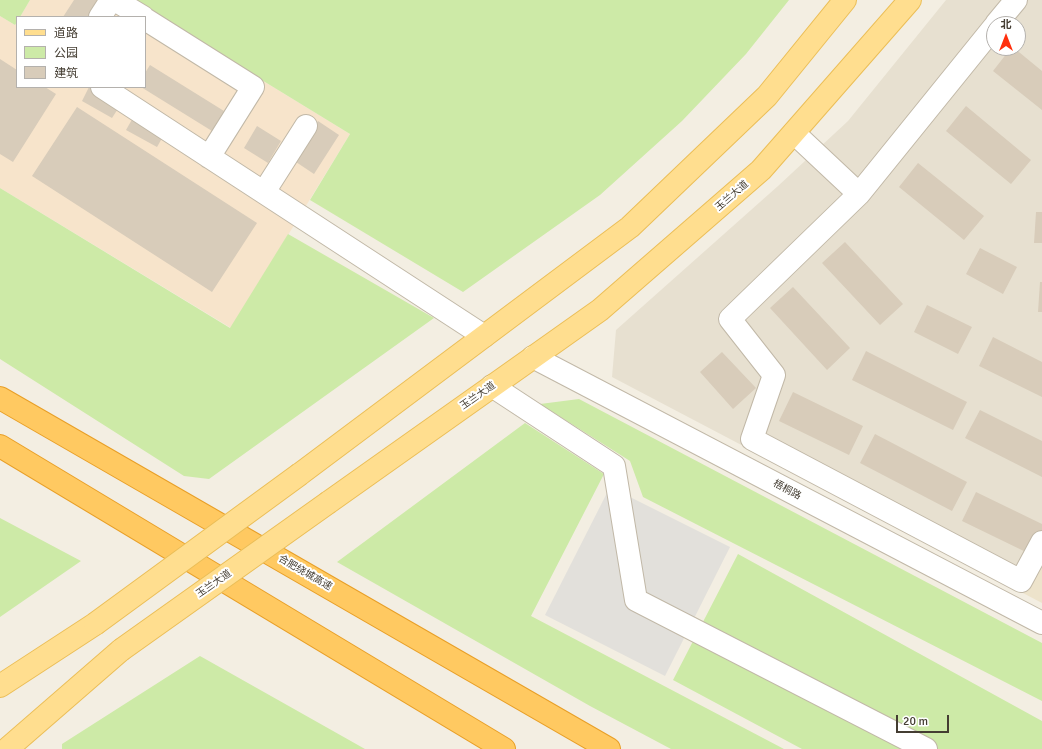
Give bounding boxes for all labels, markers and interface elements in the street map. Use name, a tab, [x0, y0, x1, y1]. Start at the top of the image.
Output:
legend	[16, 16, 146, 88]
north arrow	[986, 16, 1026, 56]
text: 北	[1001, 18, 1012, 31]
text: 道路	[54, 26, 78, 41]
text: 公园	[54, 46, 78, 61]
text: 建筑	[54, 66, 78, 81]
street label: 玉兰大道	[713, 178, 751, 214]
street label: 玉兰大道	[458, 380, 498, 412]
street label: 梧桐路	[771, 478, 803, 502]
street label: 合肥绕城高速	[276, 553, 334, 593]
street label: 玉兰大道	[194, 568, 234, 600]
scale bar	[898, 707, 951, 733]
text: 20 m	[903, 714, 928, 729]

